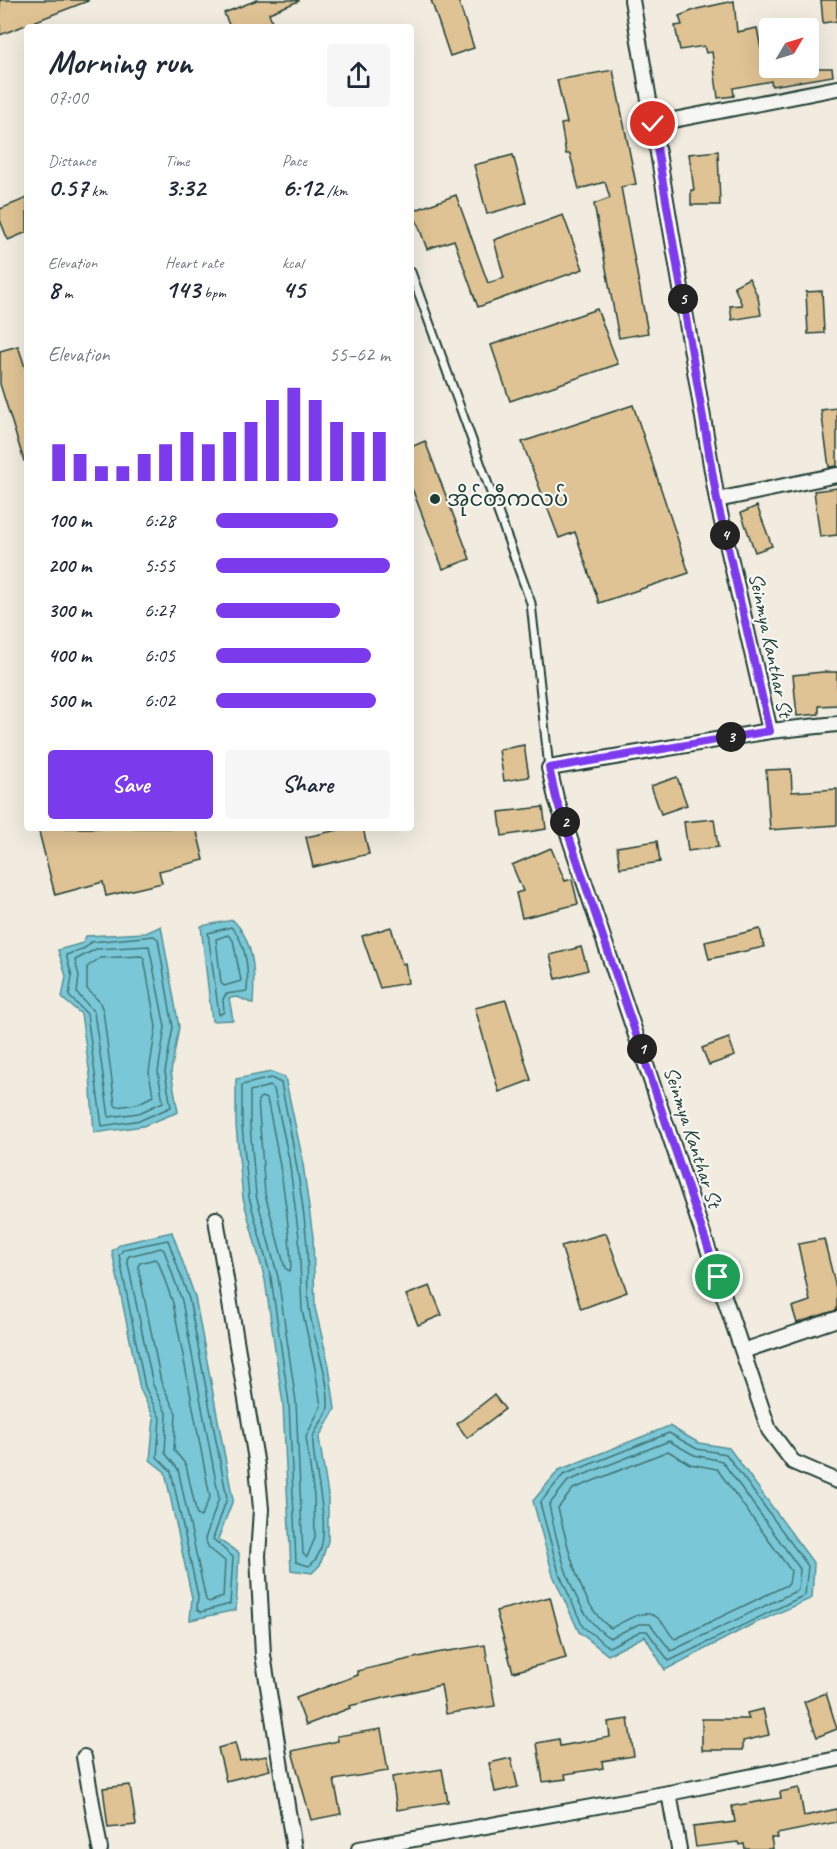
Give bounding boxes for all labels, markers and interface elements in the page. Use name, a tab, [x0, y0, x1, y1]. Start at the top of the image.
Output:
north arrow	[759, 18, 819, 78]
map controls	[759, 18, 819, 78]
text: Morning run	[48, 41, 192, 83]
button: share	[327, 44, 390, 107]
text: 07:00	[48, 85, 88, 110]
pin	[627, 98, 678, 149]
icon: check	[636, 107, 669, 140]
text: Distance	[48, 151, 96, 171]
text: Time	[165, 151, 189, 171]
text: Pace	[282, 151, 307, 171]
text: 0.57	[48, 171, 88, 204]
text: 3:32	[165, 171, 205, 204]
text: 6:12	[282, 171, 323, 204]
text: km	[88, 181, 107, 201]
text: /km	[323, 181, 348, 201]
text: Elevation	[48, 253, 97, 273]
text: Heart rate	[165, 253, 223, 273]
text: kcal	[282, 253, 303, 273]
text: 8	[48, 273, 60, 306]
text: 143	[165, 273, 200, 306]
text: 45	[282, 273, 305, 306]
text: m	[60, 283, 73, 303]
text: bpm	[200, 283, 226, 303]
pin: 5	[668, 284, 698, 314]
text: 5	[680, 289, 686, 309]
text: Elevation	[48, 342, 110, 367]
text: 55–62 m	[329, 342, 390, 367]
place label: အိုင်တီကလပ်	[447, 483, 568, 516]
marker: အိုင်တီကလပ်	[428, 492, 442, 506]
text: 100 m	[48, 508, 91, 533]
text: 6:28	[144, 508, 175, 533]
pin: 4	[710, 520, 740, 550]
text: 4	[721, 525, 729, 545]
text: 200 m	[48, 553, 91, 578]
text: 5:55	[144, 553, 175, 578]
street label: Seinmya Kanthar St	[743, 571, 799, 721]
text: 300 m	[48, 598, 91, 623]
text: 6:27	[144, 598, 175, 623]
text: 400 m	[48, 643, 91, 668]
text: 6:05	[144, 643, 175, 668]
text: 500 m	[48, 688, 91, 713]
text: 6:02	[144, 688, 175, 713]
pin: 3	[716, 722, 746, 752]
text: 3	[727, 727, 735, 747]
button: Save	[48, 750, 213, 819]
button: Share	[225, 750, 390, 819]
pin: 2	[550, 807, 580, 837]
text: 2	[561, 812, 569, 832]
pin: 1	[627, 1034, 657, 1064]
text: 1	[638, 1039, 646, 1059]
street label: Seinmya Kanthar St	[658, 1063, 729, 1213]
pin	[692, 1251, 743, 1302]
icon: arrive	[701, 1260, 734, 1293]

